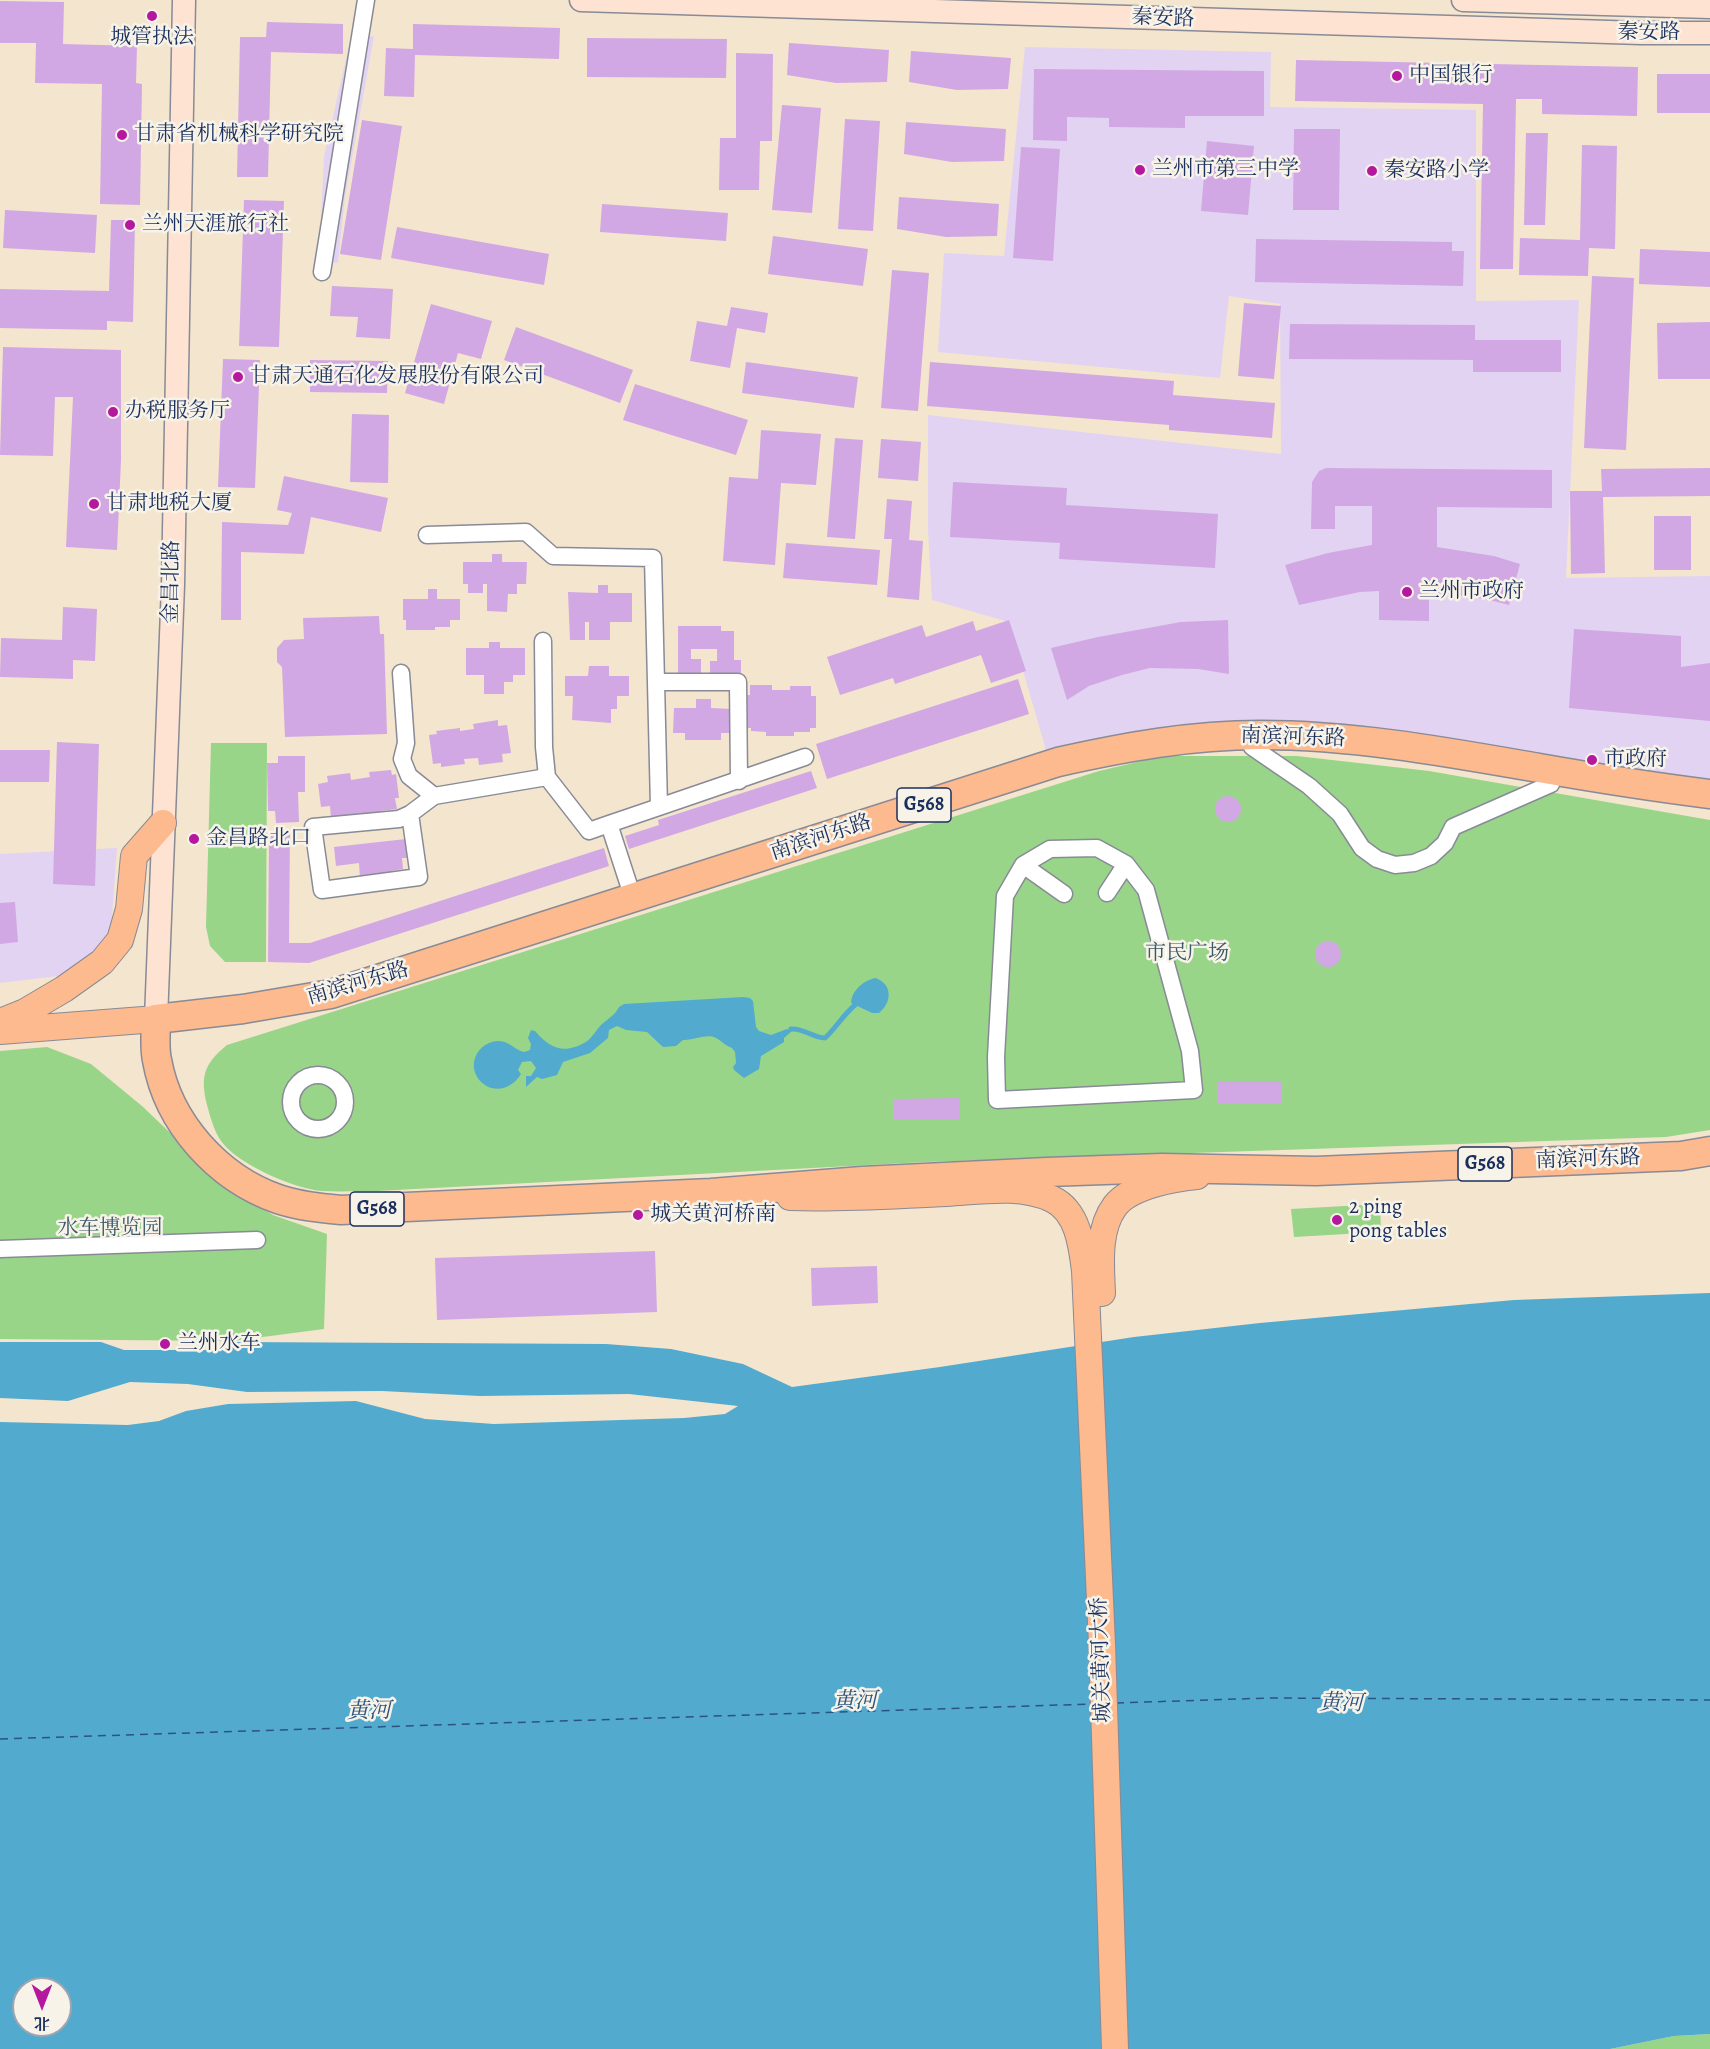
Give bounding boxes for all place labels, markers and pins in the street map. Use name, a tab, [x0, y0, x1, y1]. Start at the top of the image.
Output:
marker: 城管执法	[145, 9, 159, 23]
place label: 城管执法	[110, 25, 194, 51]
place label: 中国银行	[1409, 63, 1493, 89]
marker: 中国银行	[1390, 69, 1404, 83]
place label: 甘肃省机械科学研究院	[134, 122, 344, 148]
marker: 甘肃省机械科学研究院	[115, 128, 129, 142]
place label: 兰州市第三中学	[1152, 157, 1299, 183]
place label: 秦安路小学	[1384, 158, 1489, 184]
marker: 兰州市第三中学	[1133, 163, 1147, 177]
marker: 秦安路小学	[1365, 164, 1379, 178]
place label: 兰州天涯旅行社	[142, 212, 289, 238]
marker: 兰州天涯旅行社	[123, 218, 137, 232]
place label: 甘肃天通石化发展股份有限公司	[250, 364, 544, 390]
marker: 甘肃天通石化发展股份有限公司	[231, 370, 245, 384]
place label: 办税服务厅	[125, 399, 230, 425]
marker: 办税服务厅	[106, 405, 120, 419]
place label: 甘肃地税大厦	[106, 491, 232, 517]
marker: 甘肃地税大厦	[87, 497, 101, 511]
place label: 兰州市政府	[1419, 579, 1524, 605]
marker: 兰州市政府	[1400, 585, 1414, 599]
place label: 市政府	[1604, 747, 1667, 773]
marker: 市政府	[1585, 753, 1599, 767]
place label: 金昌路北口	[206, 826, 311, 852]
marker: 金昌路北口	[187, 832, 201, 846]
place label: 2 ping pong tables	[1349, 1195, 1447, 1245]
place label: 城关黄河桥南	[650, 1202, 776, 1228]
marker: 城关黄河桥南	[631, 1208, 645, 1222]
marker: 2 ping pong tables	[1330, 1213, 1344, 1227]
place label: 兰州水车	[177, 1331, 261, 1357]
marker: 兰州水车	[158, 1337, 172, 1351]

